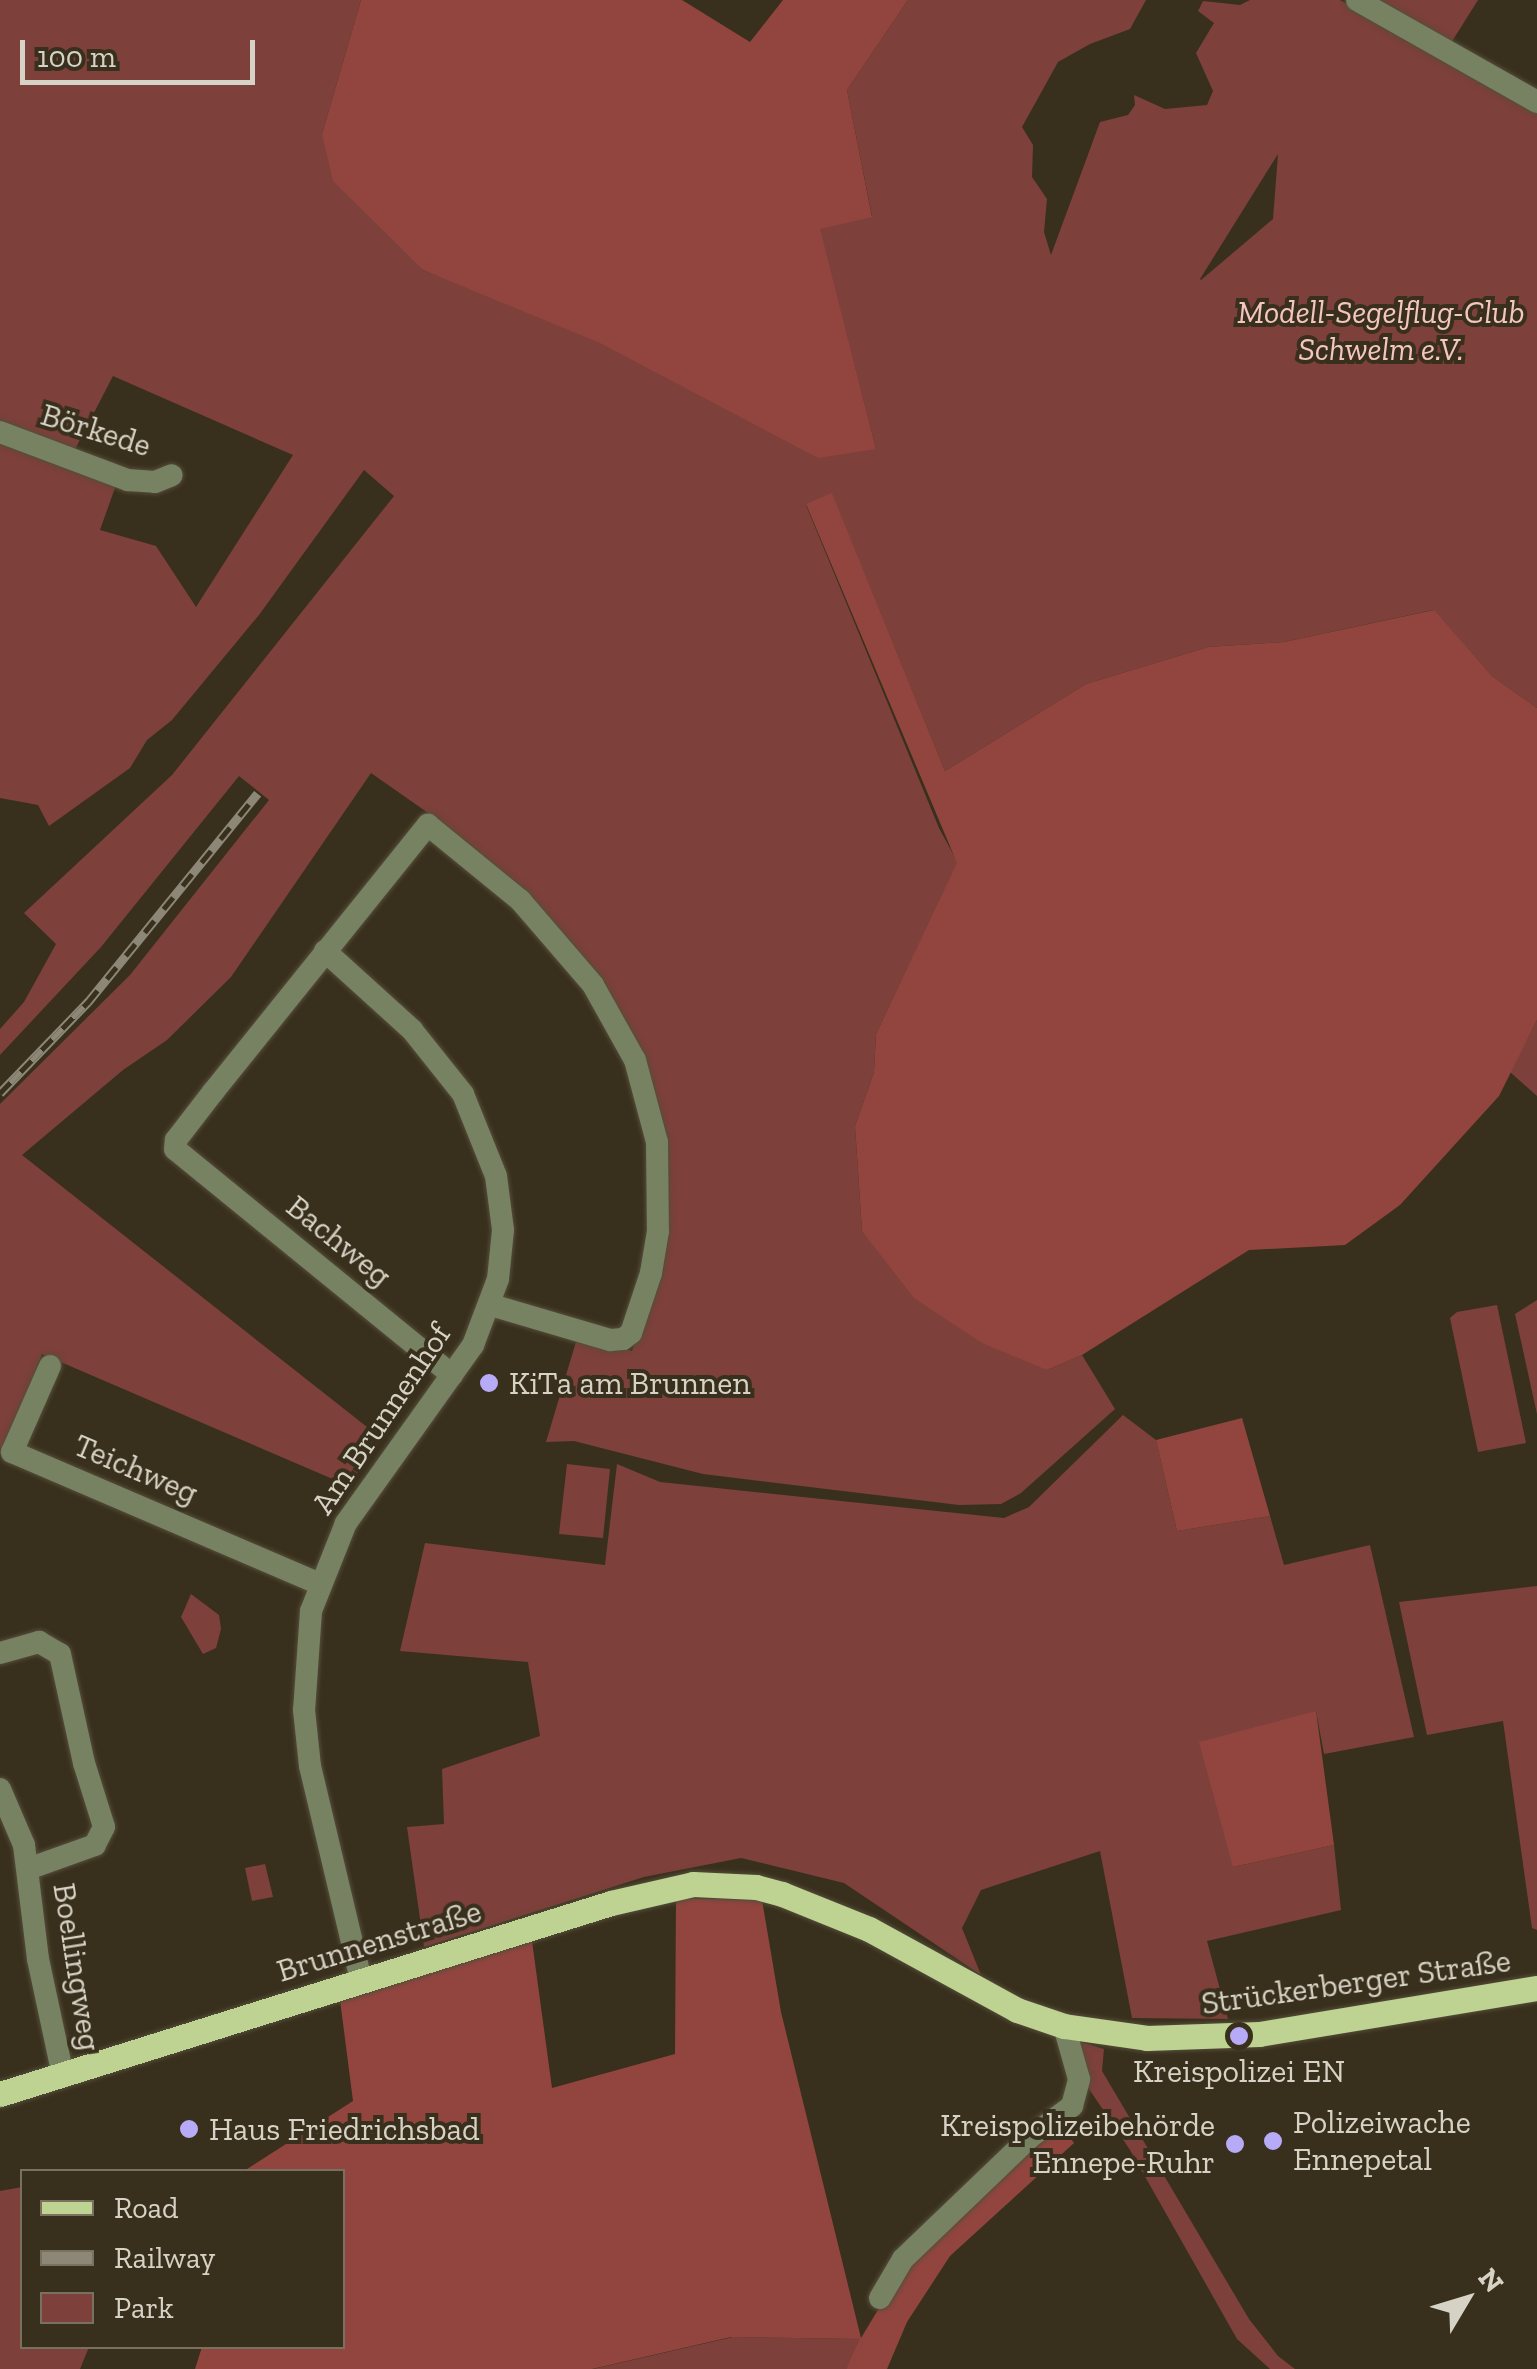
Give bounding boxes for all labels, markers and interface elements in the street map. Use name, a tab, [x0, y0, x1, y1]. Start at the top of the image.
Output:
scale bar	[25, 20, 260, 82]
text: 100 m	[37, 39, 116, 75]
park label: Modell-Segelflug-Club Schwelm e.V.	[1237, 294, 1525, 369]
street label: Börkede	[36, 395, 156, 465]
street label: Bachweg	[279, 1187, 399, 1295]
street label: Am Brunnenhof	[303, 1317, 459, 1521]
place label: KiTa am Brunnen	[509, 1364, 751, 1402]
marker: KiTa am Brunnen	[478, 1372, 500, 1394]
street label: Teichweg	[68, 1426, 204, 1512]
street label: Boellingweg	[45, 1880, 109, 2054]
street label: Brunnenstraße	[272, 1892, 486, 1990]
street label: Strückerberger Straße	[1199, 1941, 1513, 2023]
marker: Kreispolizei EN	[1228, 2025, 1250, 2047]
place label: Kreispolizei EN	[1133, 2052, 1345, 2090]
place label: Polizeiwache Ennepetal	[1293, 2104, 1471, 2179]
place label: Kreispolizeibehörde Ennepe-Ruhr	[940, 2107, 1215, 2182]
place label: Haus Friedrichsbad	[209, 2110, 480, 2148]
marker: Haus Friedrichsbad	[178, 2118, 200, 2140]
marker: Polizeiwache Ennepetal	[1262, 2130, 1284, 2152]
marker: Kreispolizeibehörde Ennepe-Ruhr	[1224, 2133, 1246, 2155]
legend	[20, 2169, 345, 2349]
text: Road	[114, 2190, 179, 2226]
text: Railway	[114, 2240, 215, 2276]
north arrow	[1417, 2249, 1517, 2349]
text: N	[1471, 2262, 1511, 2299]
text: Park	[114, 2290, 174, 2326]

